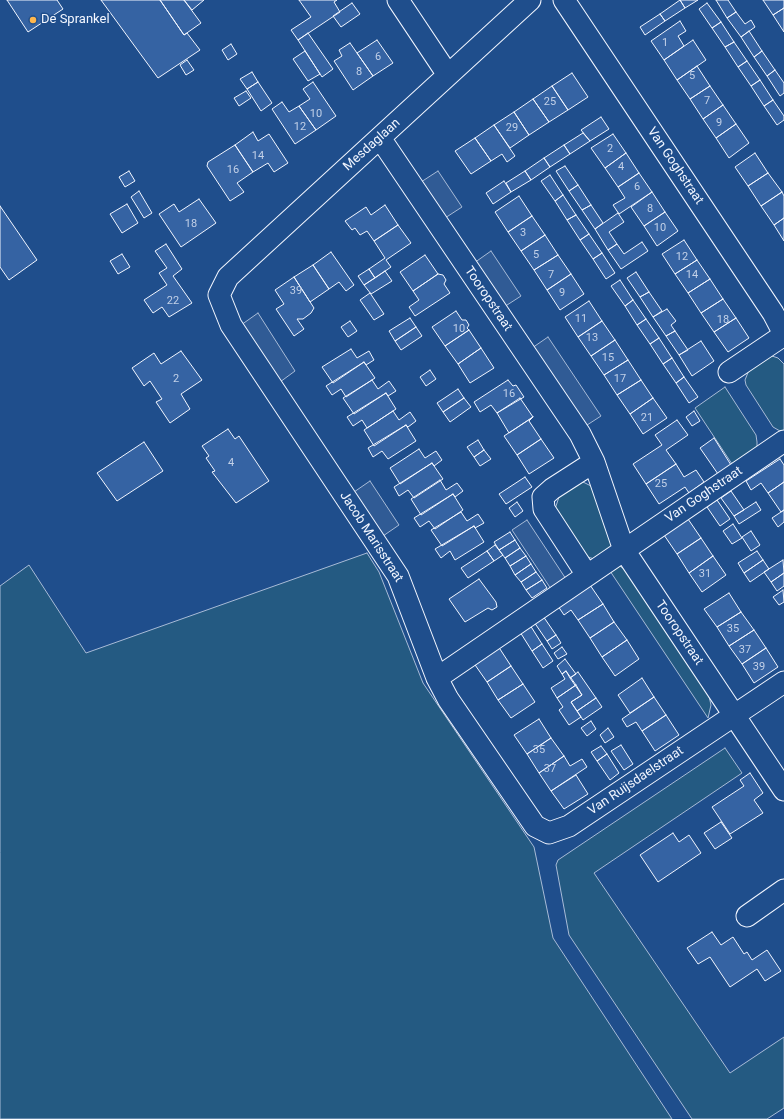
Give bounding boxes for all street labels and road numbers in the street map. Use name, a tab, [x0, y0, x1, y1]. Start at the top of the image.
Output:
street label: Mesdaglaan	[340, 115, 404, 175]
street label: Van Goghstraat	[643, 124, 707, 208]
street label: Tooropstraat	[461, 264, 515, 334]
street label: Van Goghstraat	[662, 463, 746, 527]
street label: Jacob Marisstraat	[336, 489, 406, 585]
street label: Tooropstraat	[652, 598, 706, 668]
street label: Van Ruijsdaelstraat	[585, 743, 687, 819]

